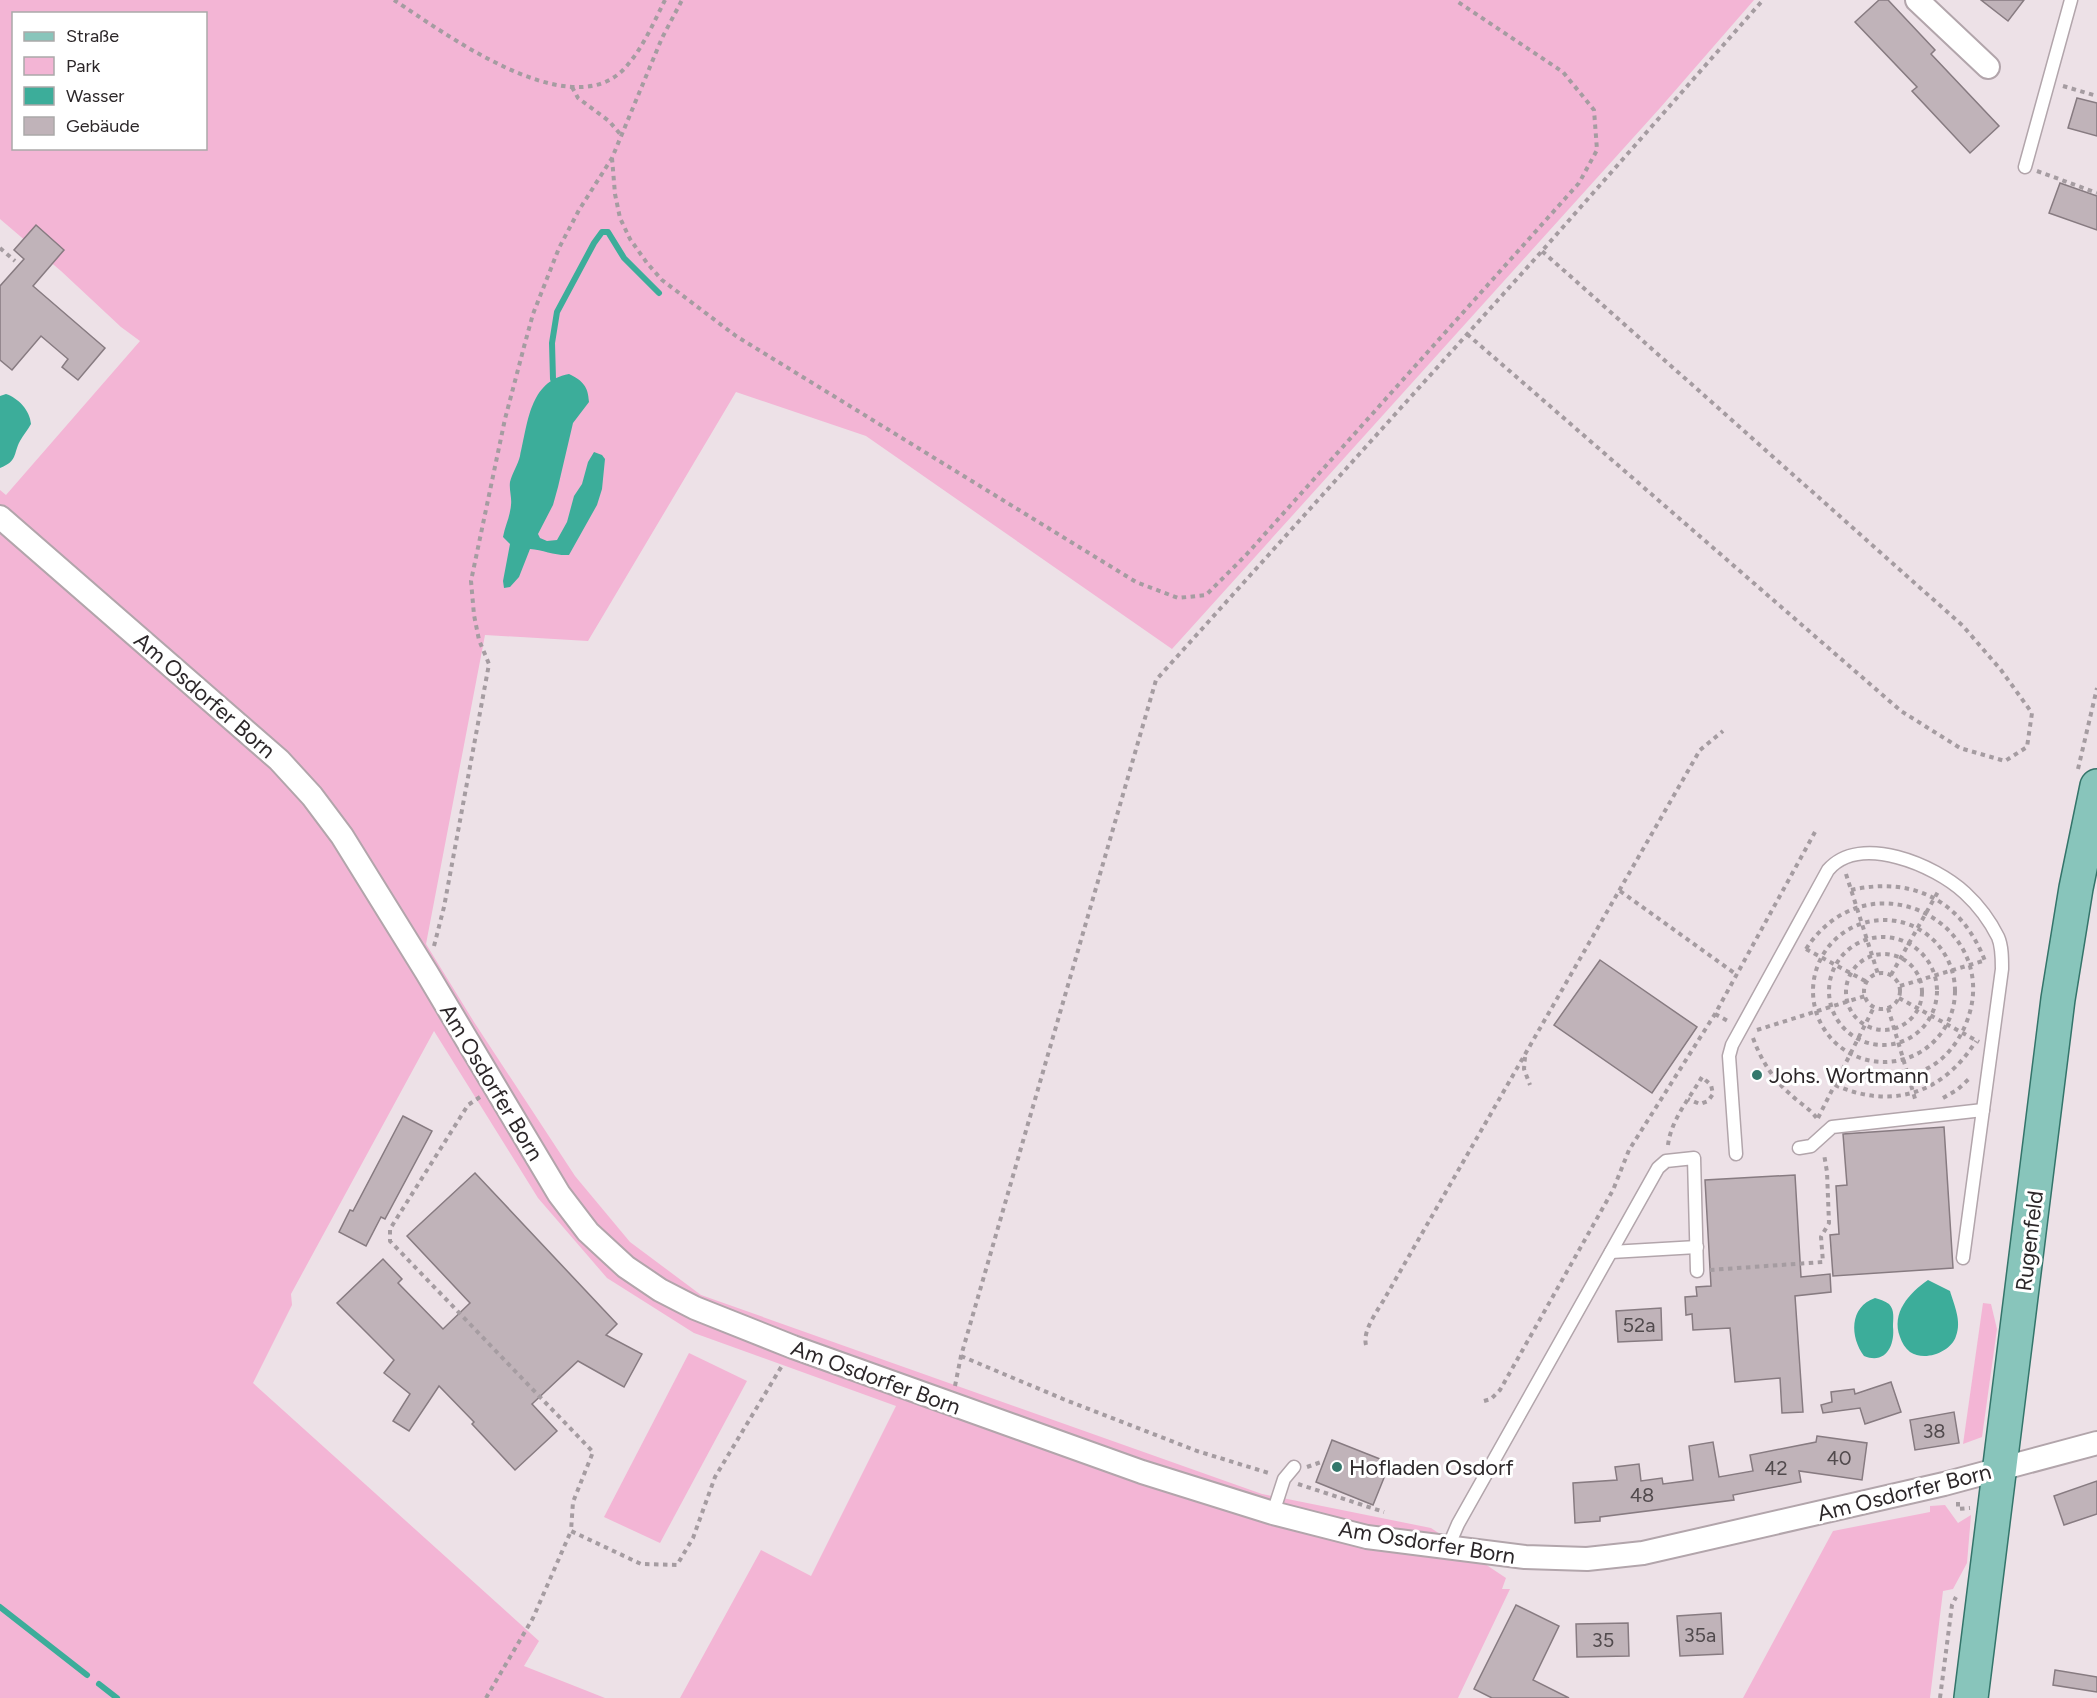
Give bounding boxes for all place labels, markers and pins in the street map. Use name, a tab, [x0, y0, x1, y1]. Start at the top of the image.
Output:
place label: Johs. Wortmann	[1769, 1062, 1929, 1089]
marker: Johs. Wortmann	[1750, 1068, 1764, 1082]
place label: Hofladen Osdorf	[1349, 1454, 1514, 1481]
marker: Hofladen Osdorf	[1330, 1460, 1344, 1474]

